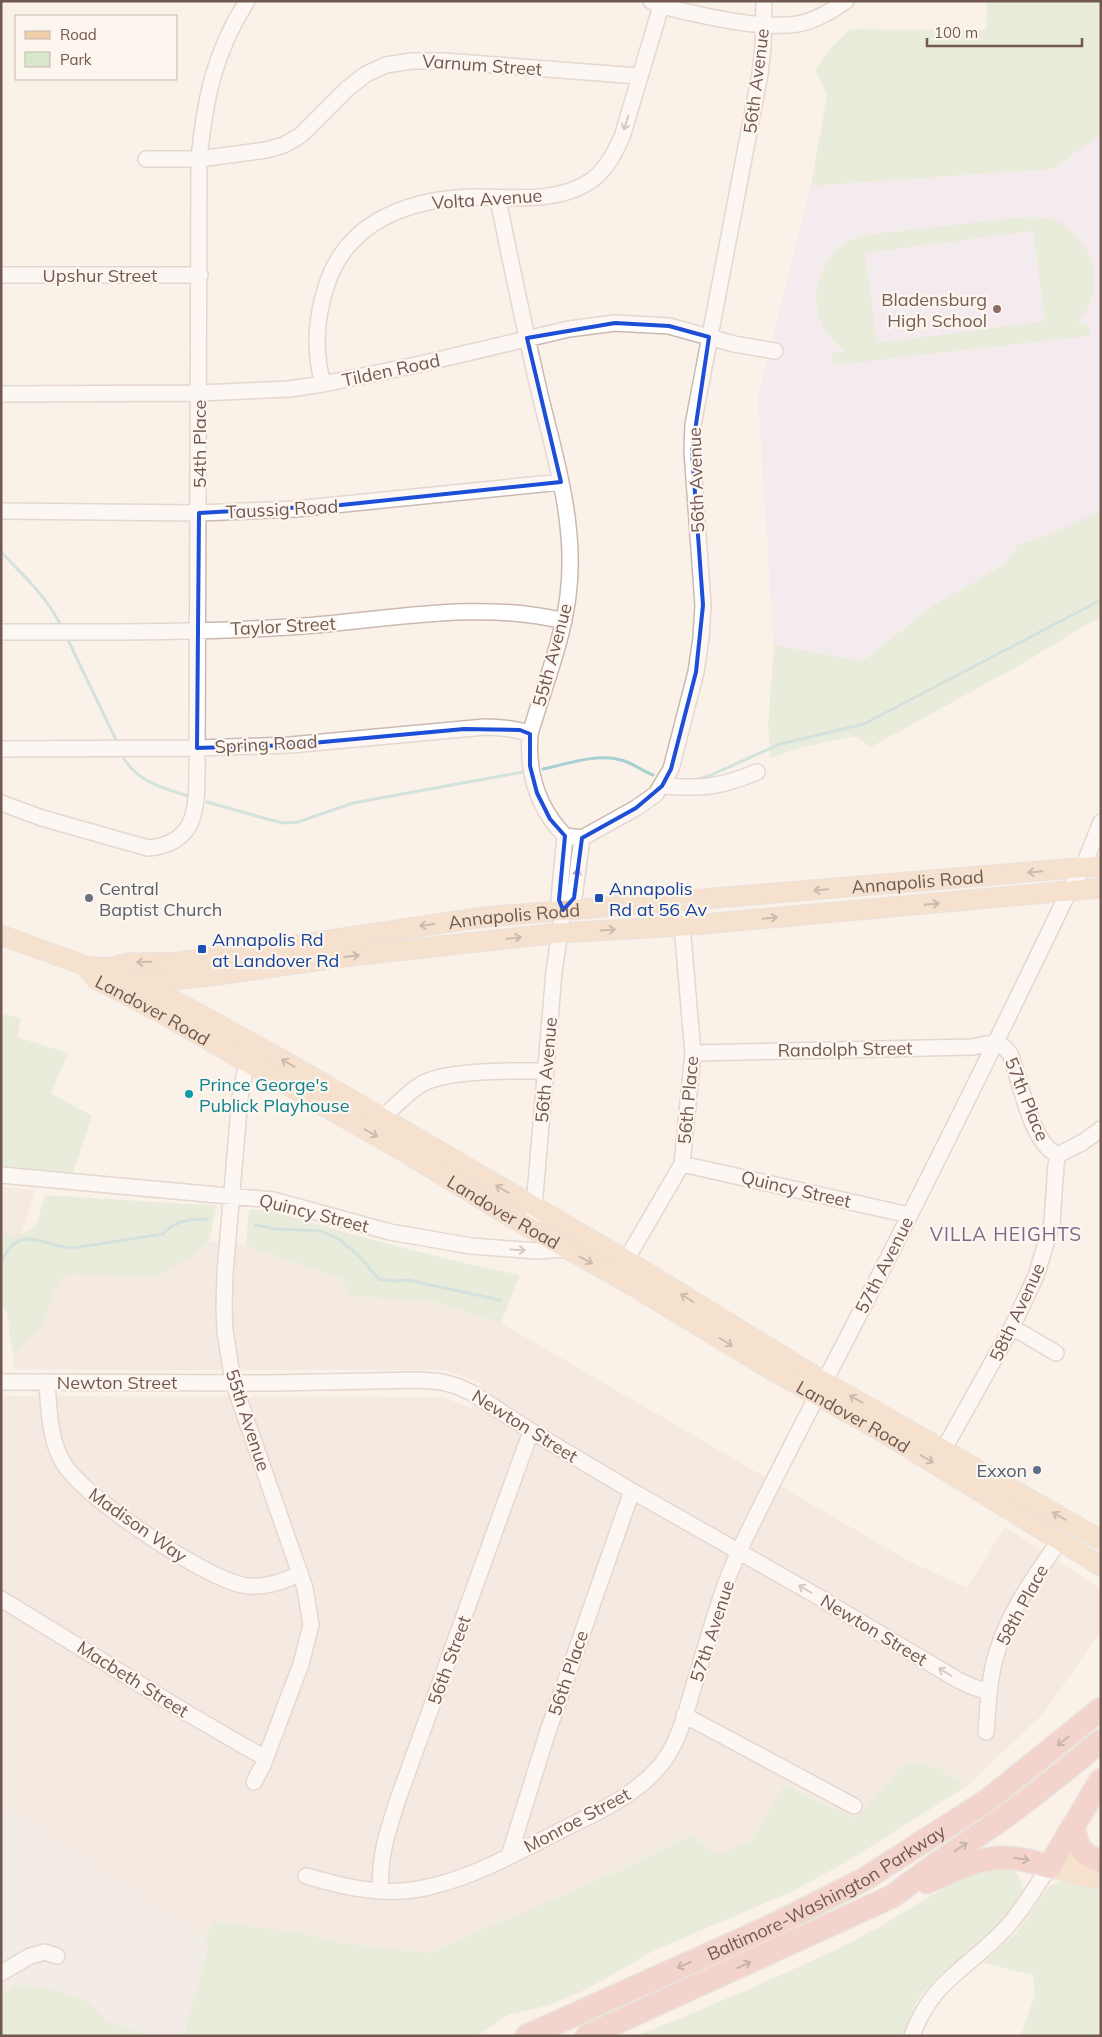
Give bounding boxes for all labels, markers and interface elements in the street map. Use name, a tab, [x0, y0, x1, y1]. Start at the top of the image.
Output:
legend	[15, 15, 178, 80]
scale bar	[927, 15, 1082, 47]
text: 100 m	[934, 23, 978, 42]
text: Road	[60, 25, 97, 44]
street label: 56th Avenue	[738, 27, 774, 135]
street label: Varnum Street	[421, 49, 543, 81]
text: Park	[60, 50, 92, 69]
one-way arrow	[621, 114, 631, 130]
street label: Volta Avenue	[431, 184, 543, 214]
street label: Upshur Street	[43, 264, 157, 287]
place label: Bladensburg High School	[881, 288, 987, 332]
marker: Bladensburg High School	[991, 303, 1003, 315]
street label: Tilden Road	[340, 348, 442, 392]
street label: 54th Place	[188, 400, 211, 488]
street label: 56th Avenue	[683, 427, 709, 533]
street label: Taussig Road	[225, 495, 339, 523]
street label: 55th Avenue	[527, 601, 577, 709]
street label: Taylor Street	[230, 612, 336, 640]
street label: Spring Road	[214, 730, 318, 758]
street label: Annapolis Road	[851, 864, 985, 898]
one-way arrow	[1027, 867, 1043, 876]
one-way arrow	[572, 868, 582, 884]
place label: Central Baptist Church	[99, 877, 222, 921]
place label: Annapolis Rd at 56 Av	[609, 877, 708, 921]
one-way arrow	[813, 885, 829, 894]
marker: Central Baptist Church	[83, 892, 95, 904]
marker: Annapolis Rd at 56 Av	[593, 892, 605, 904]
street label: Annapolis Road	[446, 898, 581, 934]
one-way arrow	[924, 899, 940, 909]
one-way arrow	[762, 913, 778, 923]
one-way arrow	[420, 920, 436, 930]
one-way arrow	[600, 926, 616, 935]
place label: Annapolis Rd at Landover Rd	[212, 928, 339, 972]
one-way arrow	[505, 933, 521, 943]
marker: Annapolis Rd at Landover Rd	[196, 943, 208, 955]
one-way arrow	[344, 951, 360, 961]
one-way arrow	[136, 957, 152, 967]
street label: Landover Road	[92, 969, 214, 1050]
street label: 56th Avenue	[530, 1016, 562, 1124]
street label: Randolph Street	[777, 1036, 913, 1062]
street label: 57th Place	[1000, 1054, 1054, 1144]
street label: 56th Place	[673, 1055, 703, 1145]
one-way arrow	[281, 1058, 295, 1068]
place label: Prince George's Publick Playhouse	[199, 1073, 349, 1117]
marker: Prince George's Publick Playhouse	[183, 1088, 195, 1100]
one-way arrow	[363, 1129, 378, 1138]
street label: Quincy Street	[739, 1165, 853, 1213]
street label: Landover Road	[443, 1170, 564, 1254]
one-way arrow	[495, 1183, 509, 1193]
street label: Quincy Street	[257, 1188, 371, 1238]
street label: 57th Avenue	[850, 1213, 918, 1317]
district label: VILLA HEIGHTS	[930, 1222, 1082, 1246]
one-way arrow	[510, 1245, 526, 1255]
one-way arrow	[578, 1256, 593, 1265]
street label: 58th Avenue	[984, 1259, 1050, 1365]
one-way arrow	[680, 1292, 694, 1303]
one-way arrow	[719, 1338, 733, 1348]
street label: 55th Avenue	[221, 1366, 275, 1474]
street label: Newton Street	[57, 1371, 177, 1394]
street label: Landover Road	[793, 1375, 914, 1457]
street label: Newton Street	[468, 1384, 582, 1468]
one-way arrow	[850, 1394, 864, 1404]
one-way arrow	[920, 1455, 934, 1465]
place label: Exxon	[977, 1459, 1027, 1482]
marker: Exxon	[1031, 1464, 1043, 1476]
street label: Madison Way	[84, 1483, 192, 1568]
one-way arrow	[1052, 1510, 1066, 1520]
street label: 58th Place	[991, 1561, 1053, 1649]
street label: 57th Avenue	[685, 1577, 739, 1685]
one-way arrow	[798, 1584, 813, 1594]
street label: Newton Street	[816, 1589, 932, 1671]
street label: 56th Street	[422, 1612, 476, 1708]
street label: 56th Place	[543, 1627, 593, 1719]
street label: Macbeth Street	[73, 1636, 193, 1722]
one-way arrow	[937, 1667, 952, 1677]
one-way arrow	[1057, 1735, 1070, 1746]
street label: Monroe Street	[520, 1782, 634, 1858]
street label: Baltimore-Washington Parkway	[703, 1819, 950, 1965]
one-way arrow	[954, 1842, 968, 1852]
one-way arrow	[1013, 1855, 1029, 1865]
one-way arrow	[736, 1960, 751, 1970]
one-way arrow	[677, 1961, 692, 1970]

